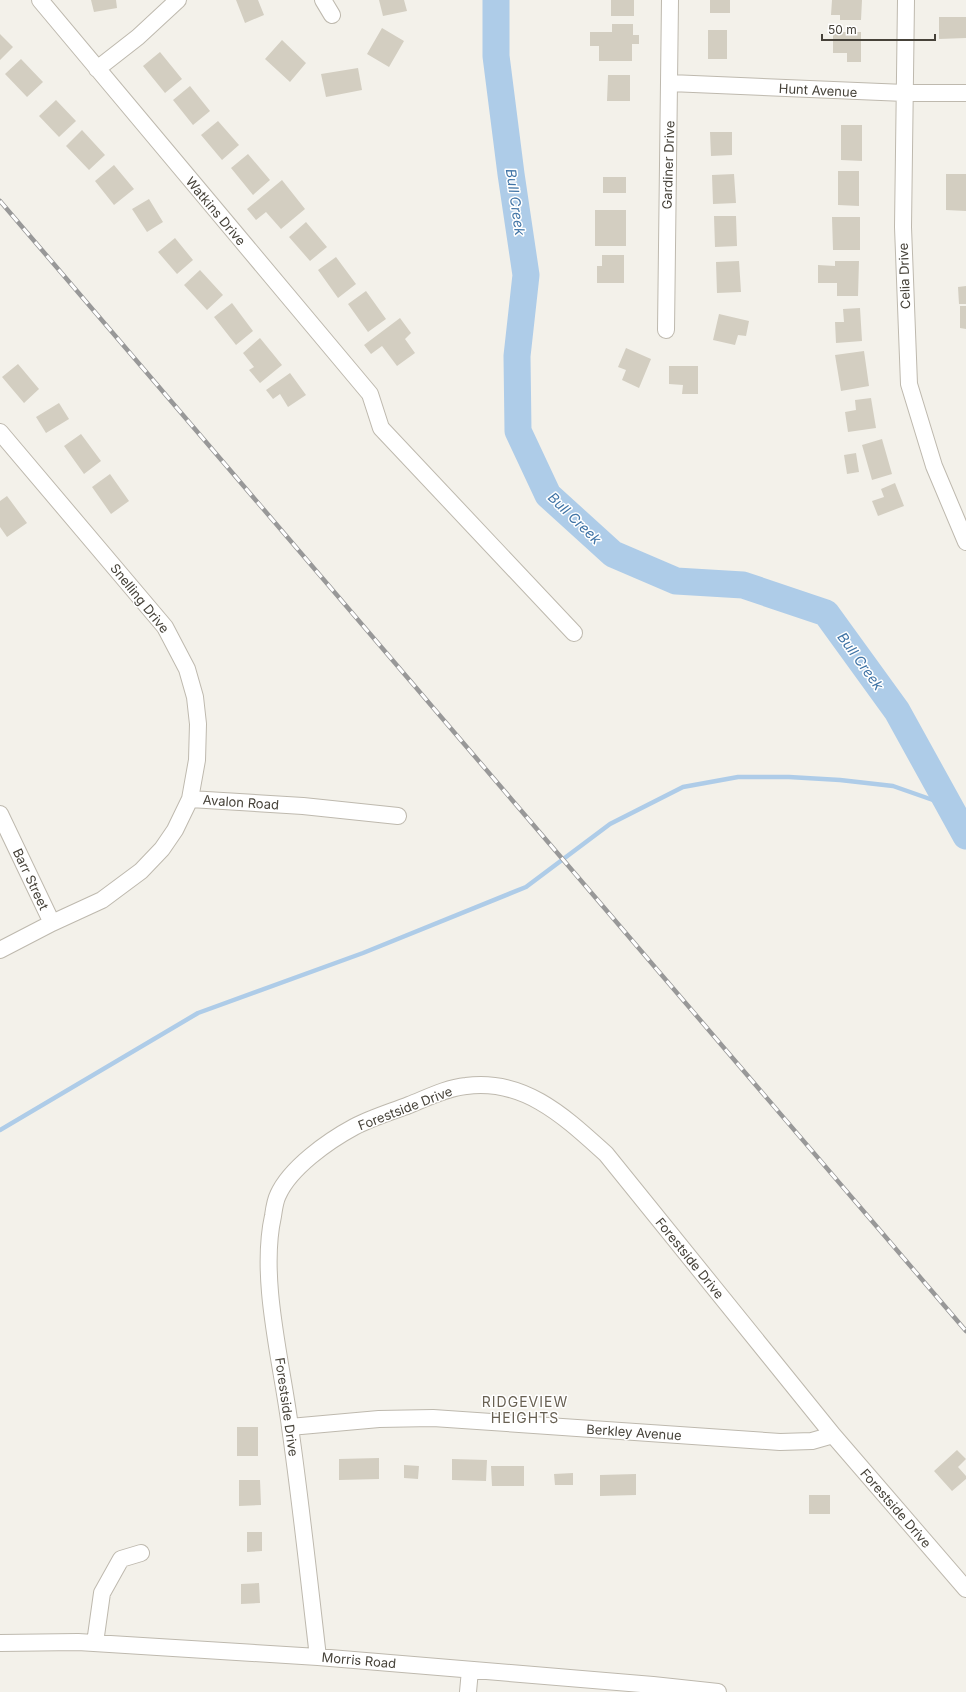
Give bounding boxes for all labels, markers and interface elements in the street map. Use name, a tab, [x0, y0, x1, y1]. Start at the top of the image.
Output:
scale bar	[822, 16, 935, 42]
text: 50 m	[828, 22, 857, 37]
street label: Hunt Avenue	[778, 80, 858, 100]
street label: Gardiner Drive	[658, 120, 678, 210]
water label: Bull Creek	[503, 168, 529, 237]
street label: Watkins Drive	[183, 174, 249, 248]
street label: Celia Drive	[895, 242, 913, 310]
water label: Bull Creek	[545, 489, 605, 548]
street label: Snelling Drive	[107, 560, 173, 636]
water label: Bull Creek	[834, 629, 888, 693]
street label: Avalon Road	[202, 791, 280, 813]
street label: Barr Street	[10, 846, 52, 912]
street label: Forestside Drive	[356, 1083, 454, 1133]
street label: Forestside Drive	[652, 1214, 728, 1302]
street label: Forestside Drive	[272, 1357, 302, 1457]
district label: RIDGEVIEW HEIGHTS	[482, 1393, 568, 1426]
street label: Berkley Avenue	[586, 1421, 682, 1443]
street label: Forestside Drive	[857, 1465, 935, 1551]
street label: Morris Road	[321, 1649, 397, 1671]

